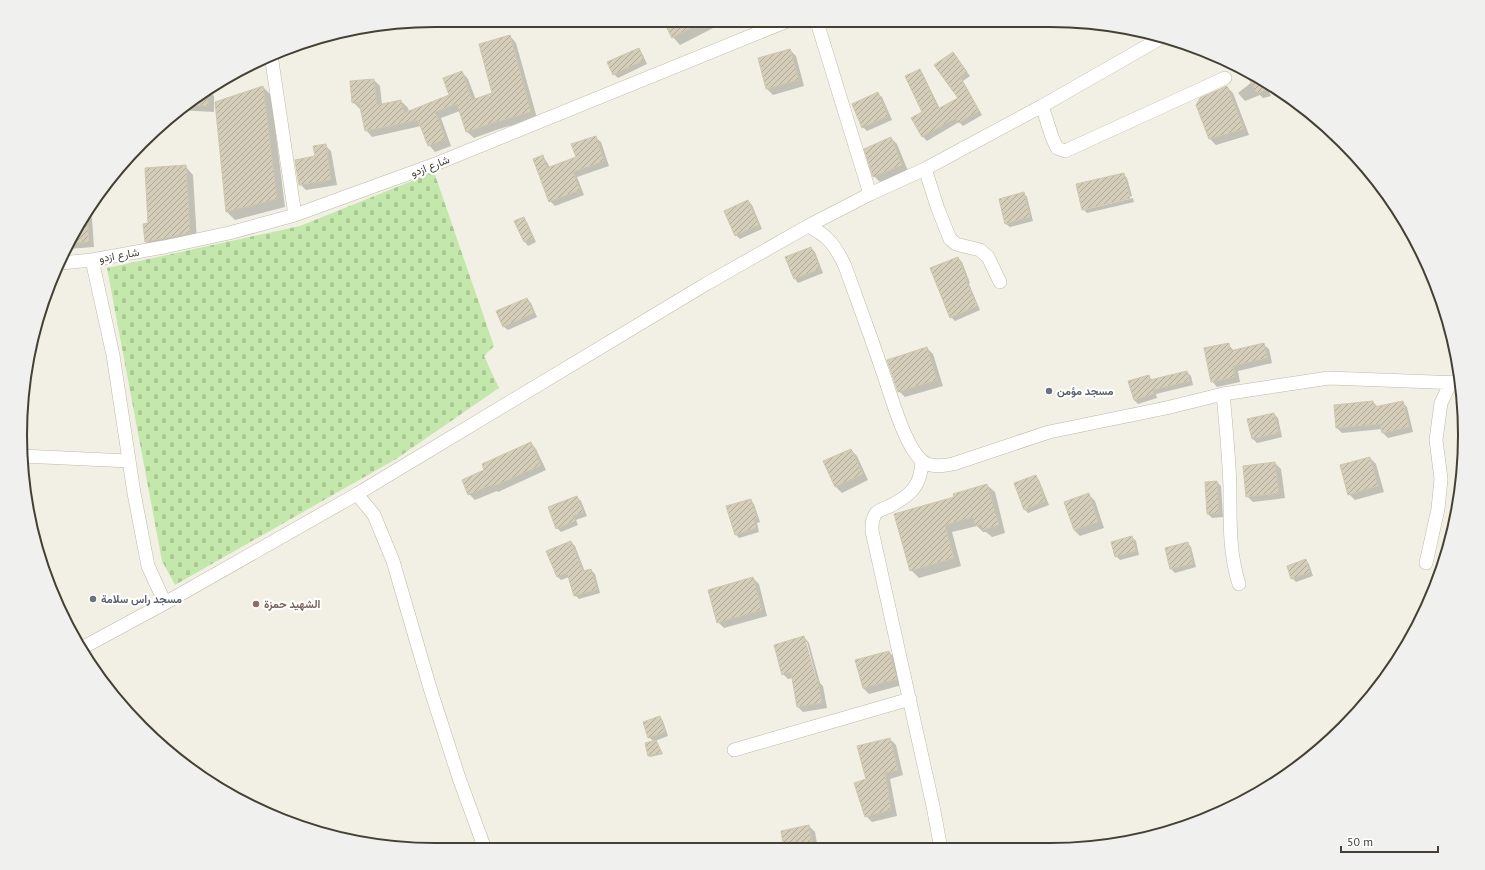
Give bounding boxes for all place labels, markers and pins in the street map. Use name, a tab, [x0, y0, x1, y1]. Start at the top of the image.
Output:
place label: مسجد مؤمن	[1057, 384, 1113, 398]
marker: مسجد مؤمن	[1044, 386, 1054, 396]
place label: مسجد راس سلامة	[101, 592, 182, 606]
marker: مسجد راس سلامة	[88, 594, 98, 604]
place label: الشهيد حمزة	[264, 597, 320, 611]
marker: الشهيد حمزة	[251, 599, 261, 609]

